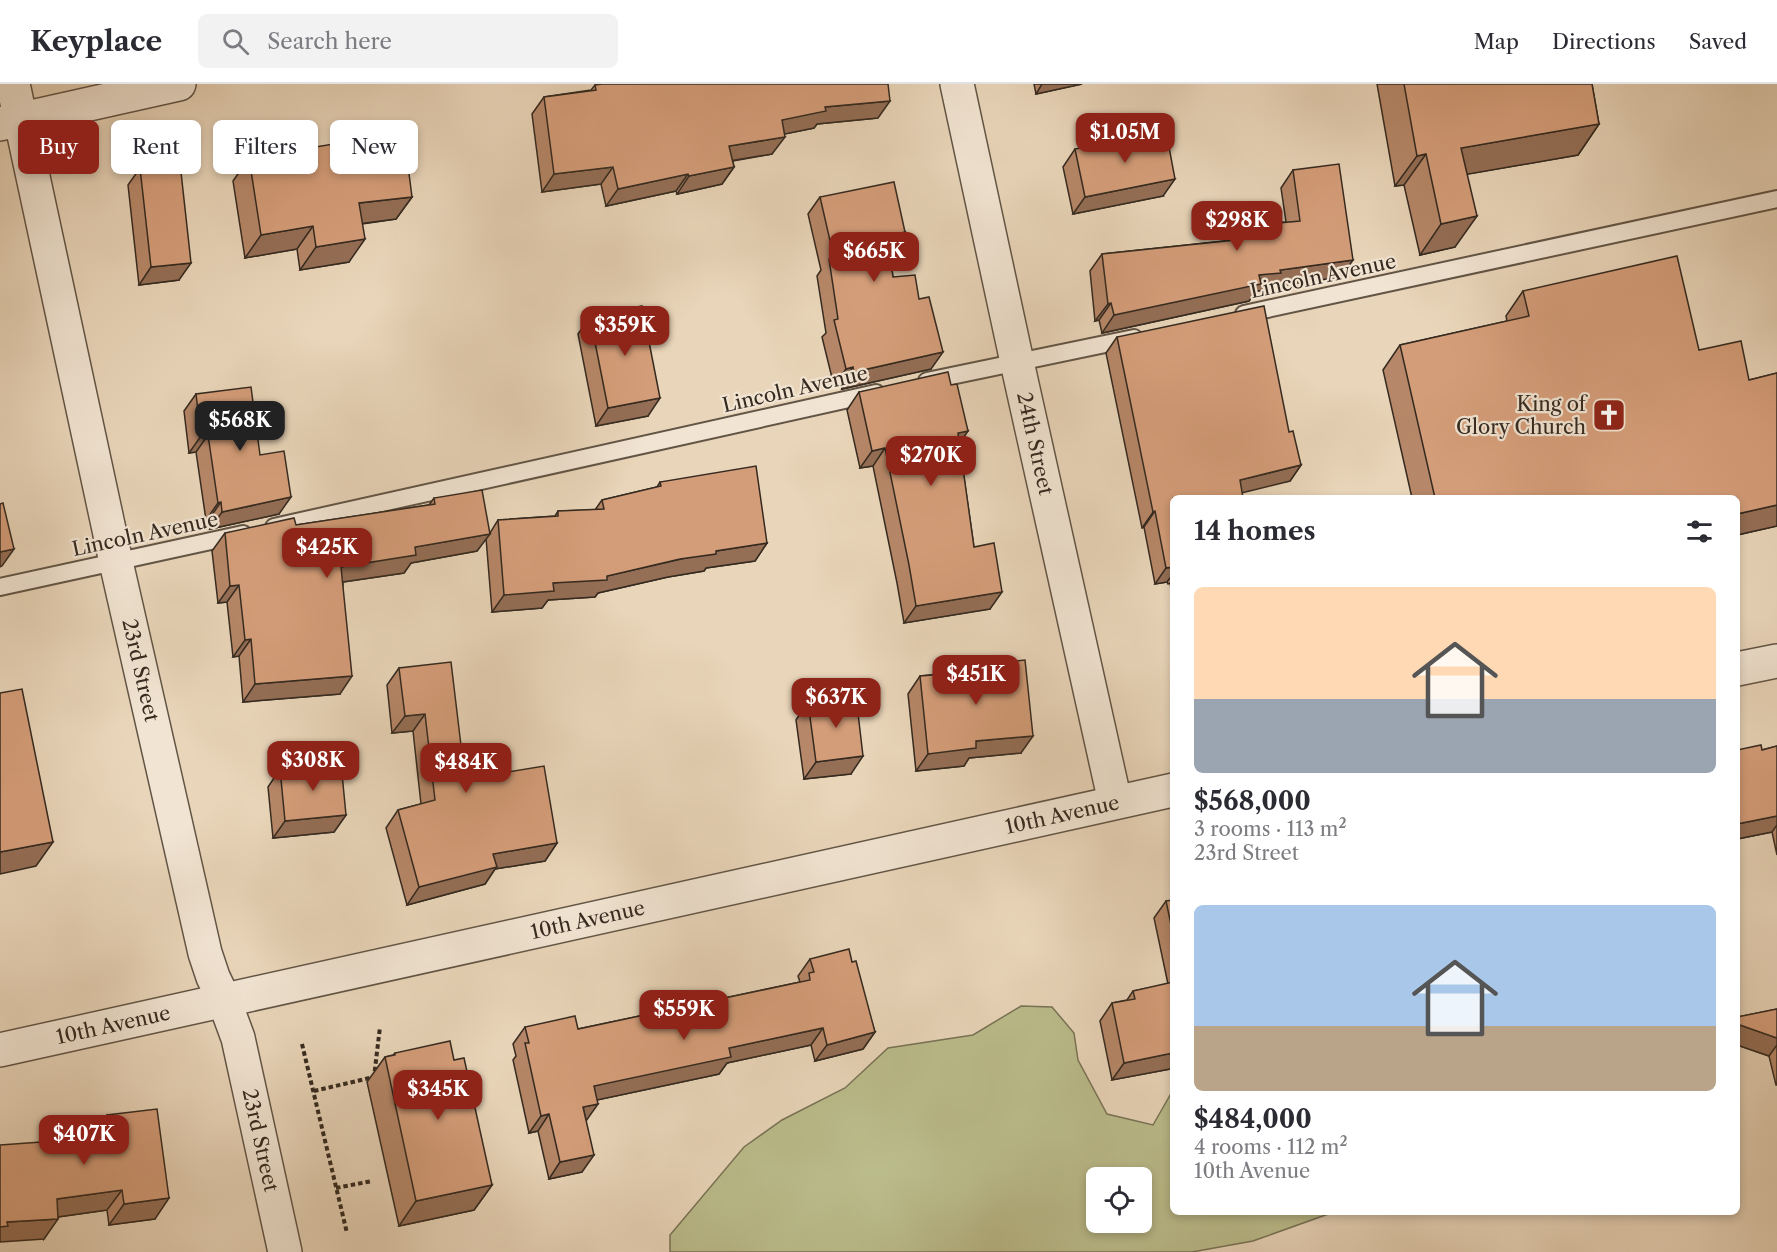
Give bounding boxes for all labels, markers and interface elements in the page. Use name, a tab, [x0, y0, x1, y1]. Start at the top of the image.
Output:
search box	[198, 14, 618, 68]
text: Keyplace	[30, 24, 162, 58]
icon: search	[219, 25, 252, 58]
text: Search here	[267, 28, 392, 55]
text: Map	[1474, 29, 1519, 54]
text: Directions	[1552, 29, 1656, 54]
text: Saved	[1689, 29, 1747, 54]
pin: $1.05M	[1076, 113, 1174, 164]
chip: Buy	[18, 120, 99, 174]
chip: Rent	[111, 120, 201, 174]
chip: Filters	[213, 120, 318, 174]
chip: New	[330, 120, 418, 174]
text: $1.05M	[1090, 120, 1160, 144]
pin: $298K	[1195, 201, 1279, 252]
text: $298K	[1205, 208, 1269, 232]
pin: $665K	[832, 232, 916, 283]
text: $665K	[843, 239, 905, 263]
street label: Lincoln Avenue	[1248, 249, 1398, 303]
pin: $359K	[583, 306, 667, 357]
text: $359K	[594, 313, 656, 337]
street label: Lincoln Avenue	[720, 361, 870, 417]
street label: 24th Street	[1012, 390, 1058, 497]
place label: King of Glory Church	[1456, 392, 1589, 439]
church icon: King of Glory Church	[1591, 397, 1627, 433]
pin: $568K	[198, 401, 282, 452]
text: $568K	[209, 408, 271, 432]
pin: $270K	[889, 436, 973, 487]
text: $270K	[900, 443, 962, 467]
street label: Lincoln Avenue	[70, 507, 220, 561]
text: 14 homes	[1194, 515, 1316, 547]
icon: filters	[1683, 515, 1716, 548]
pin: $425K	[285, 528, 369, 579]
text: $425K	[296, 535, 358, 559]
street label: 23rd Street	[117, 616, 164, 724]
icon: home	[1401, 626, 1509, 734]
pin: $451K	[934, 655, 1018, 706]
text: $451K	[946, 662, 1006, 686]
pin: $637K	[794, 678, 878, 729]
text: $637K	[806, 685, 866, 709]
pin: $308K	[271, 741, 355, 792]
pin: $484K	[424, 743, 508, 794]
text: $308K	[281, 748, 345, 772]
text: $484K	[434, 750, 498, 774]
text: $568,000	[1194, 785, 1311, 817]
street label: 10th Avenue	[1003, 790, 1122, 839]
text: 3 rooms · 113 m²	[1194, 817, 1347, 841]
text: 23rd Street	[1194, 841, 1299, 865]
street label: 10th Avenue	[528, 895, 647, 944]
icon: home	[1401, 944, 1509, 1052]
pin: $559K	[642, 990, 726, 1041]
text: $559K	[653, 997, 715, 1021]
street label: 10th Avenue	[54, 1001, 173, 1049]
pin: $345K	[396, 1070, 480, 1121]
text: $345K	[407, 1077, 469, 1101]
street label: 23rd Street	[237, 1086, 283, 1194]
text: $484,000	[1194, 1103, 1312, 1135]
pin: $407K	[42, 1115, 126, 1166]
text: $407K	[53, 1122, 115, 1146]
text: 4 rooms · 112 m²	[1194, 1135, 1348, 1159]
text: 10th Avenue	[1194, 1159, 1310, 1183]
map controls	[1086, 1167, 1152, 1233]
button: locate	[1086, 1167, 1152, 1233]

